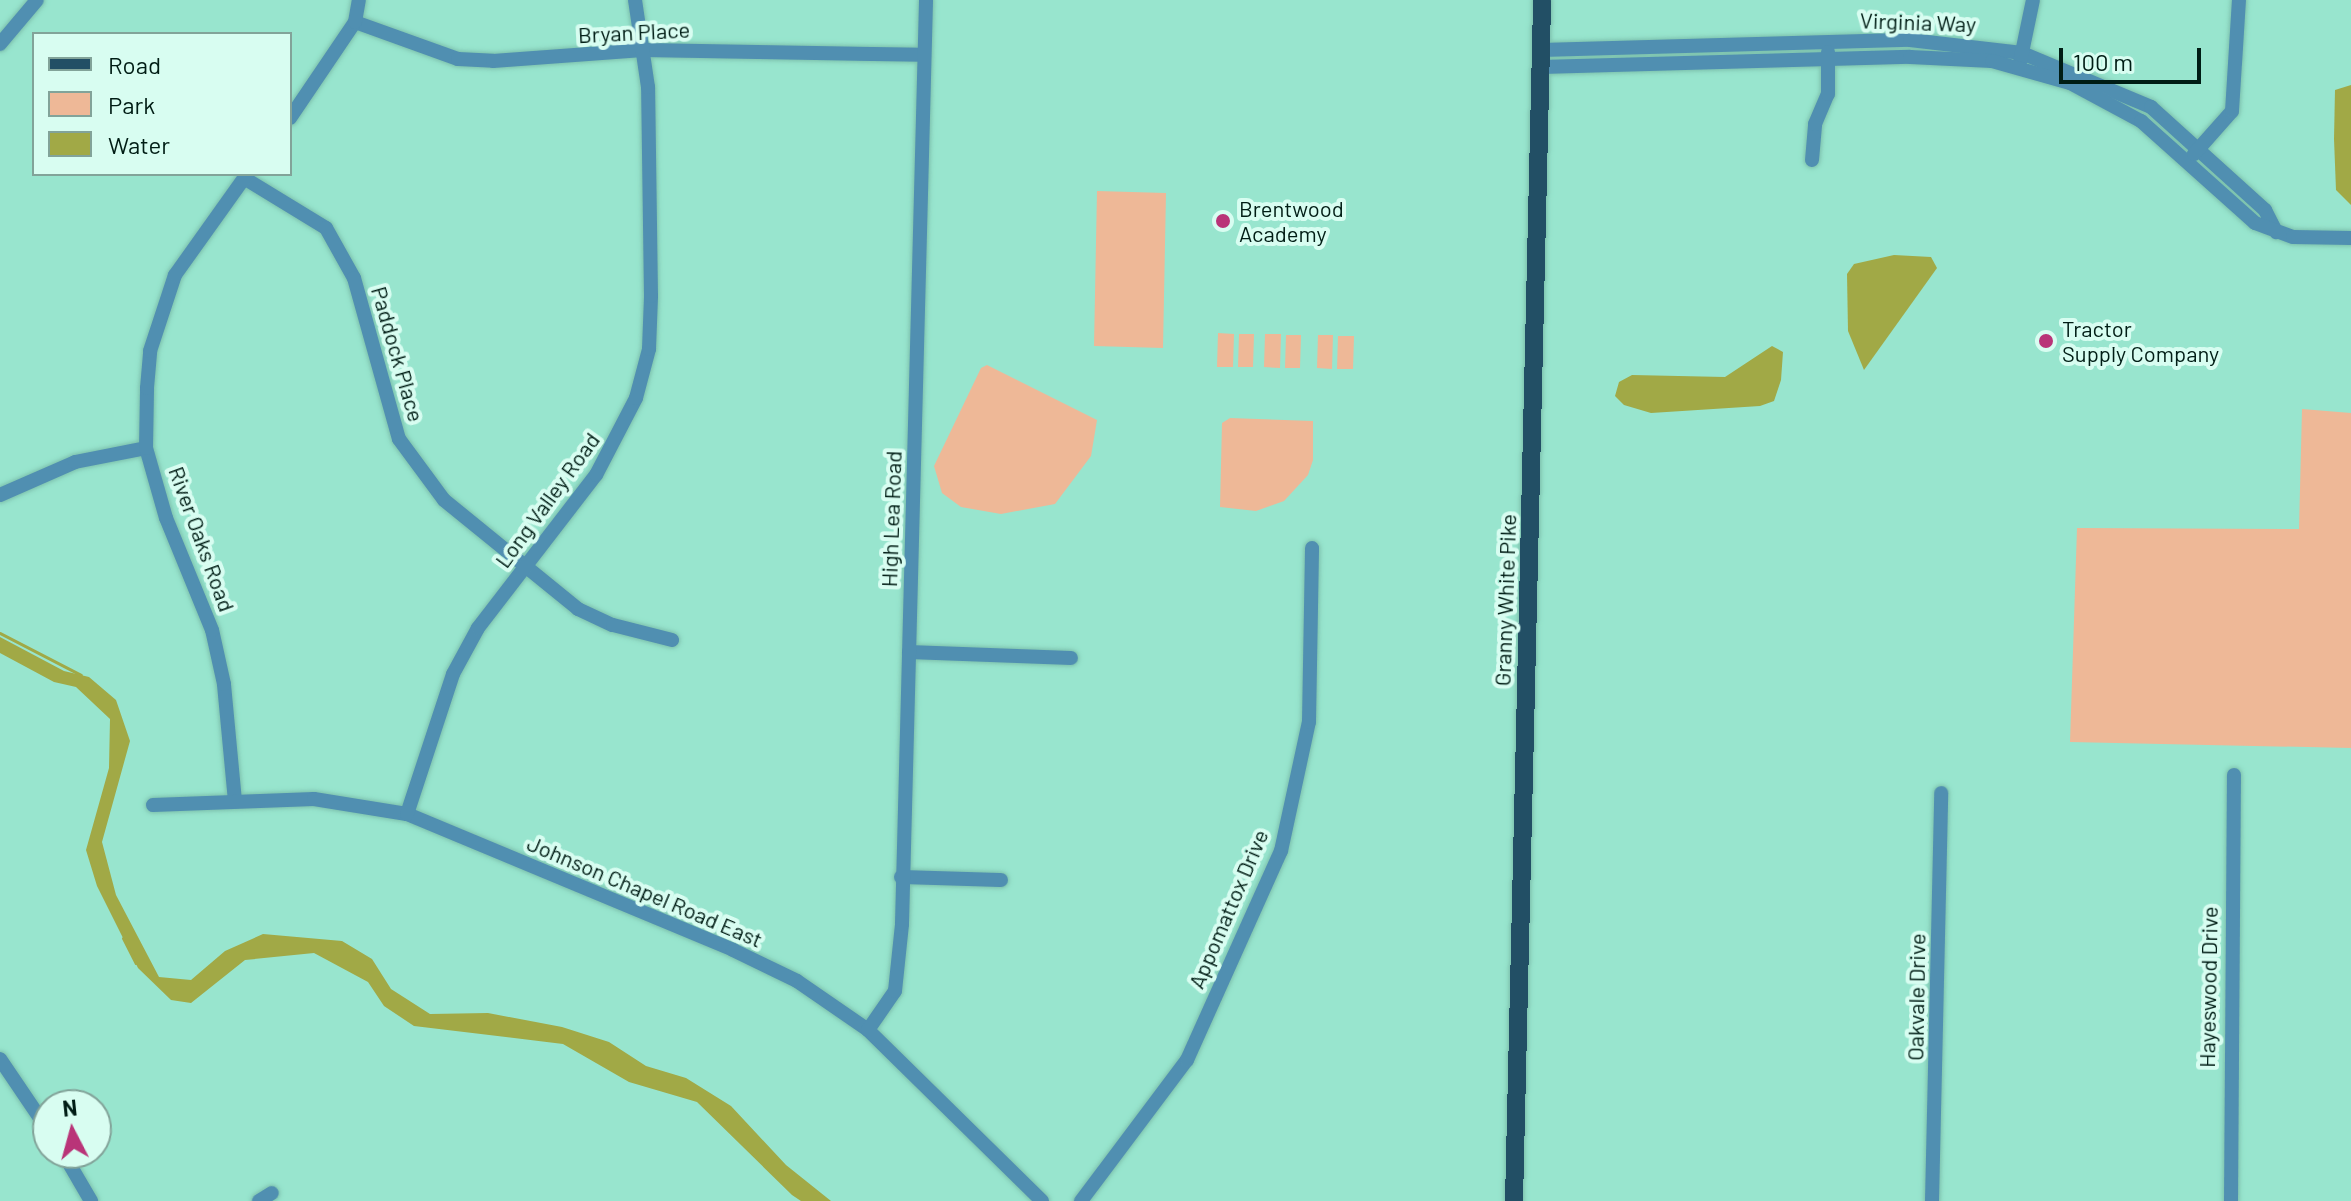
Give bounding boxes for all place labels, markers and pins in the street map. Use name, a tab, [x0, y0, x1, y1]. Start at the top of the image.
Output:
place label: Brentwood Academy	[1239, 195, 1344, 246]
marker: Brentwood Academy	[1214, 212, 1232, 230]
place label: Tractor Supply Company	[2062, 315, 2219, 366]
marker: Tractor Supply Company	[2037, 332, 2055, 350]

